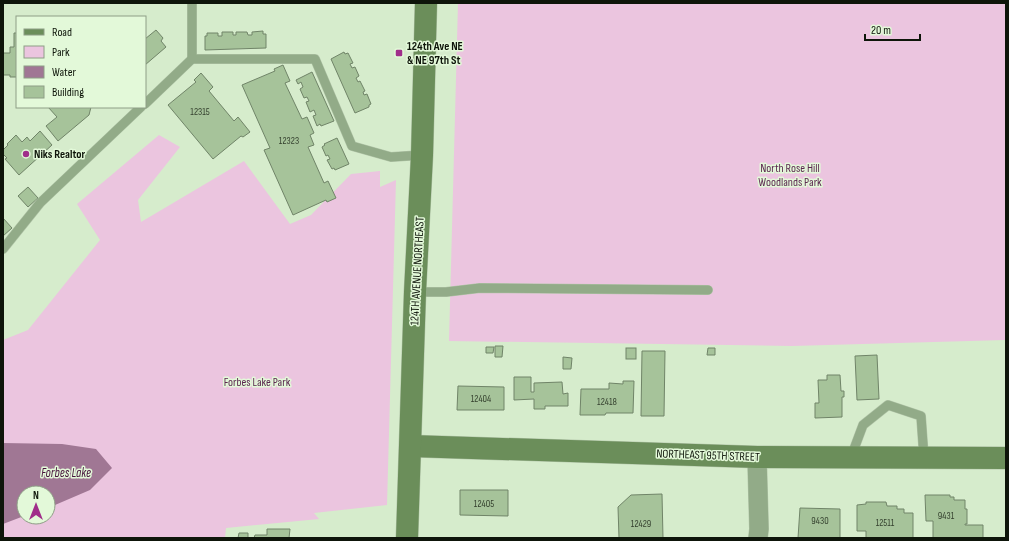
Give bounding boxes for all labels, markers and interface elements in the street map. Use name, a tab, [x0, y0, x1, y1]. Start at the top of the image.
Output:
legend	[16, 16, 146, 108]
scale bar	[865, 16, 920, 42]
text: 20 m	[871, 23, 891, 38]
text: Road	[52, 25, 72, 40]
place label: 124th Ave NE & NE 97th St	[407, 39, 463, 68]
text: Park	[52, 45, 70, 60]
marker: 124th Ave NE & NE 97th St	[394, 48, 404, 58]
text: Water	[52, 65, 76, 80]
text: Building	[52, 85, 84, 100]
house number: 12315	[190, 106, 210, 118]
house number: 12323	[279, 135, 299, 147]
place label: Niks Realtor	[34, 147, 86, 162]
marker: Niks Realtor	[21, 149, 31, 159]
park label: North Rose Hill Woodlands Park	[758, 161, 822, 190]
street label: 124TH AVENUE NORTHEAST	[407, 216, 428, 326]
park label: Forbes Lake Park	[224, 375, 291, 390]
house number: 12404	[471, 393, 491, 405]
house number: 12418	[597, 396, 617, 408]
street label: NORTHEAST 95TH STREET	[656, 446, 760, 465]
water label: Forbes Lake	[41, 465, 91, 481]
north arrow	[16, 485, 56, 525]
text: N	[33, 489, 39, 502]
house number: 12405	[474, 498, 494, 510]
house number: 9431	[938, 510, 955, 522]
house number: 9430	[811, 515, 829, 527]
house number: 12511	[876, 517, 895, 529]
house number: 12429	[631, 518, 651, 530]

